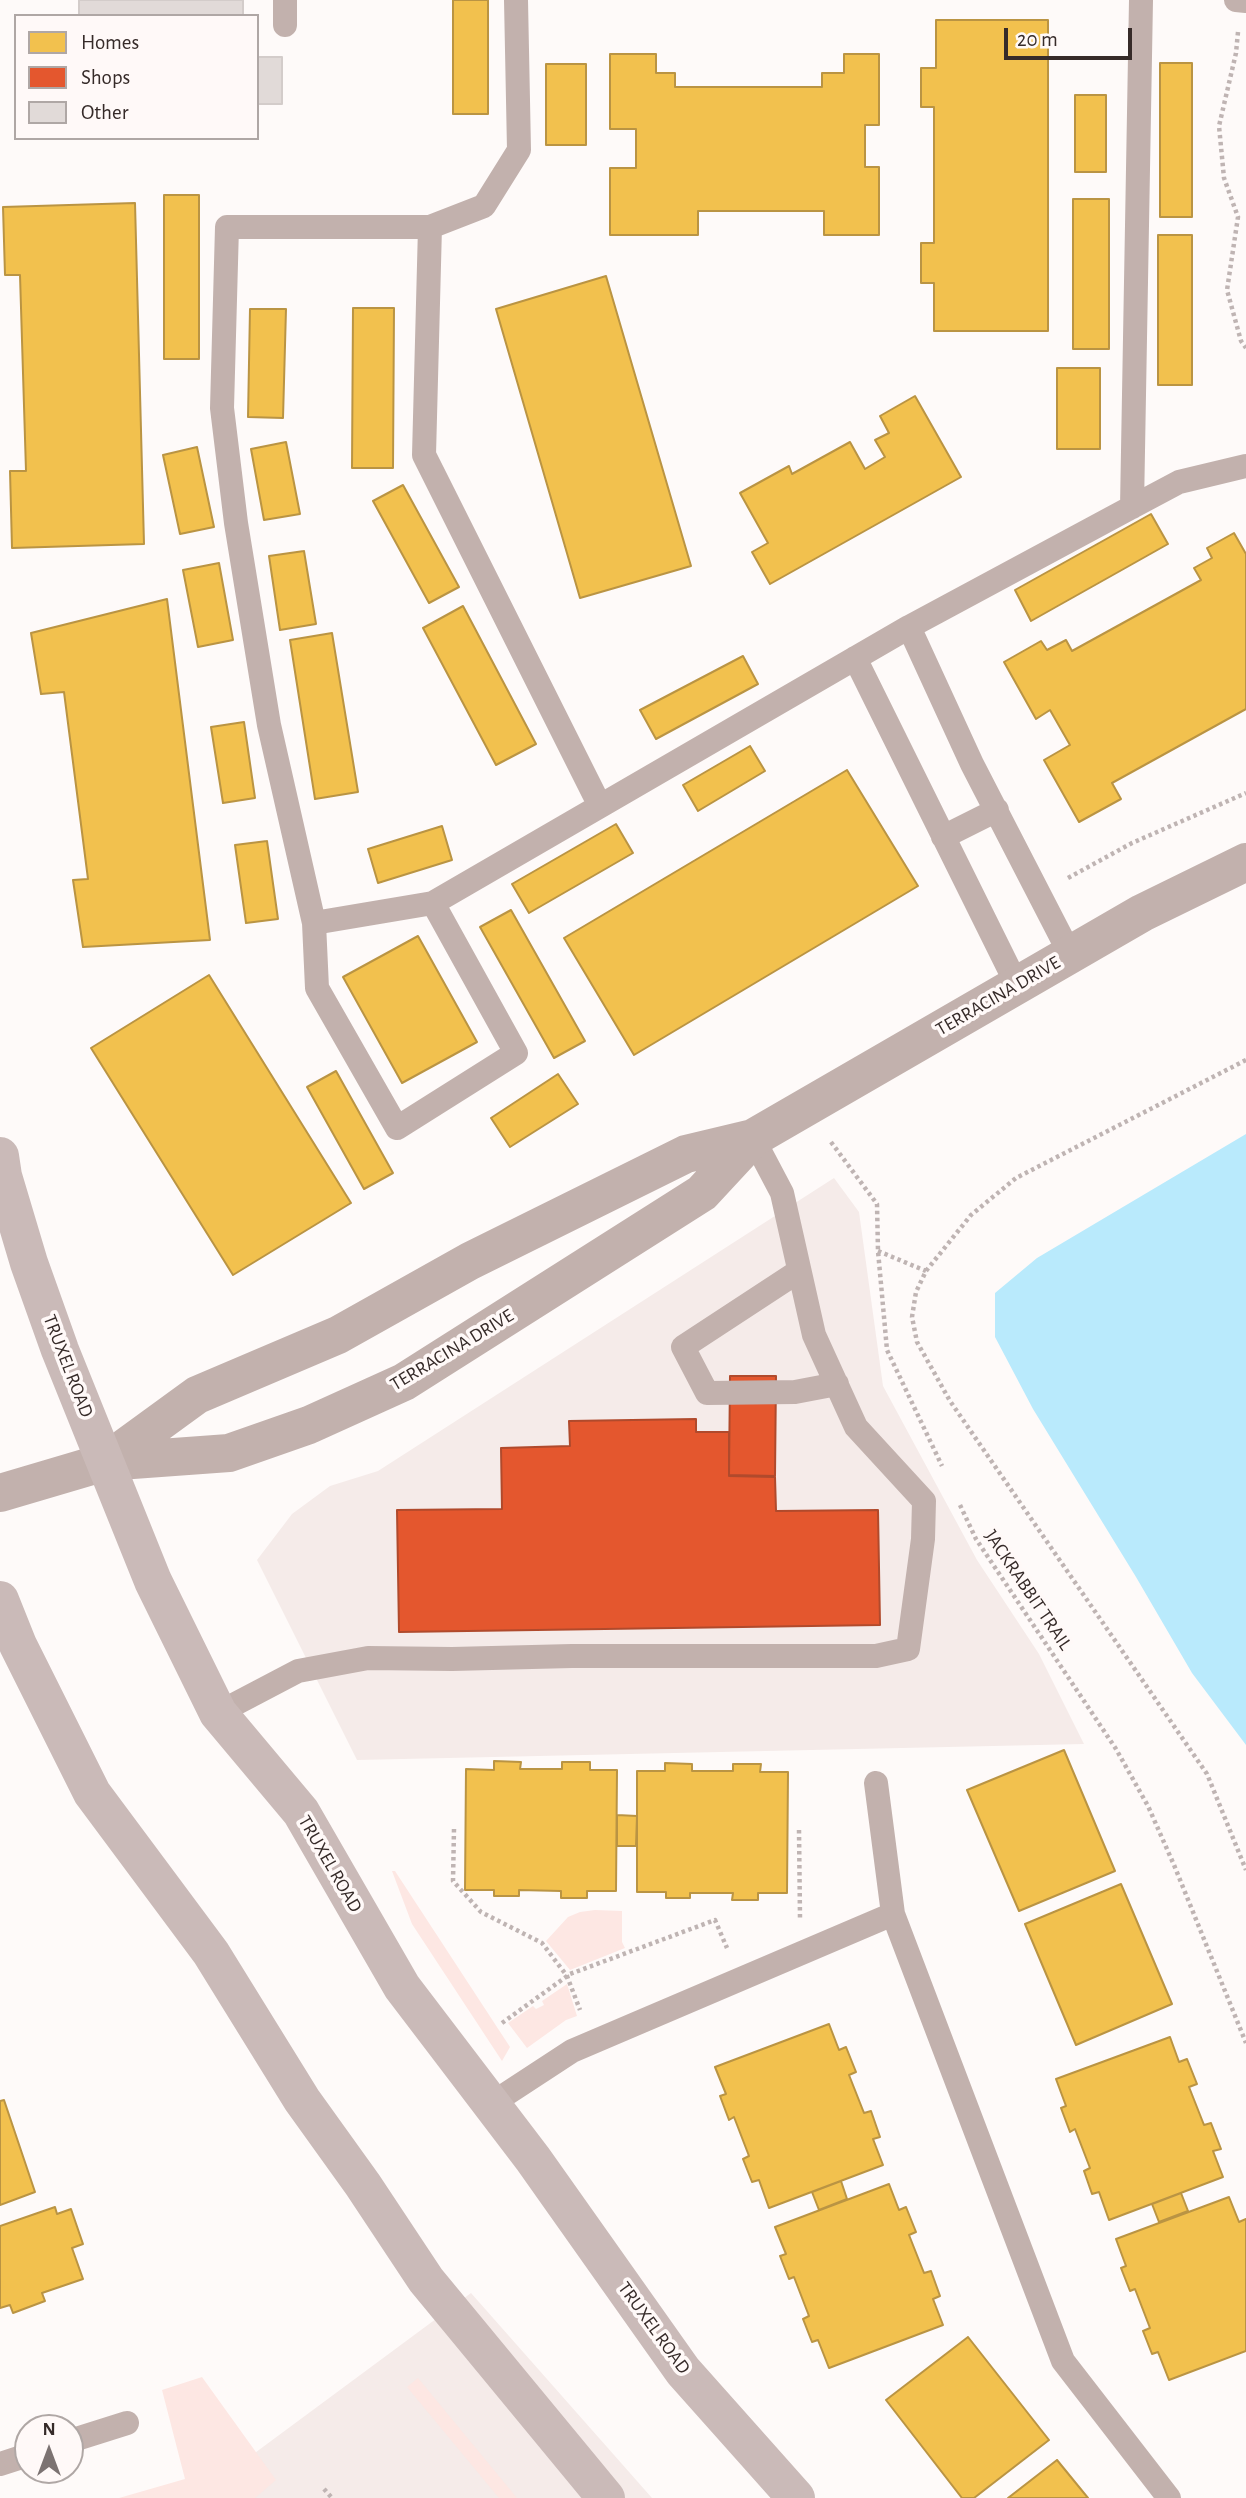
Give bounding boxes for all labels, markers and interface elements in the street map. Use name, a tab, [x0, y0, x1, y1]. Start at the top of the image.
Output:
legend	[14, 14, 259, 140]
scale bar	[1008, 14, 1136, 58]
text: 20 m	[1017, 29, 1058, 50]
text: Homes	[81, 32, 139, 53]
text: Shops	[81, 67, 130, 88]
text: Other	[81, 102, 128, 123]
street label: TERRACINA DRIVE	[932, 951, 1064, 1041]
street label: TERRACINA DRIVE	[386, 1304, 518, 1396]
street label: TRUXEL ROAD	[38, 1311, 98, 1421]
street label: JACKRABBIT TRAIL	[979, 1526, 1077, 1654]
street label: TRUXEL ROAD	[293, 1811, 367, 1917]
street label: TRUXEL ROAD	[613, 2278, 695, 2378]
north arrow	[14, 2414, 84, 2484]
text: N	[42, 2420, 56, 2439]

